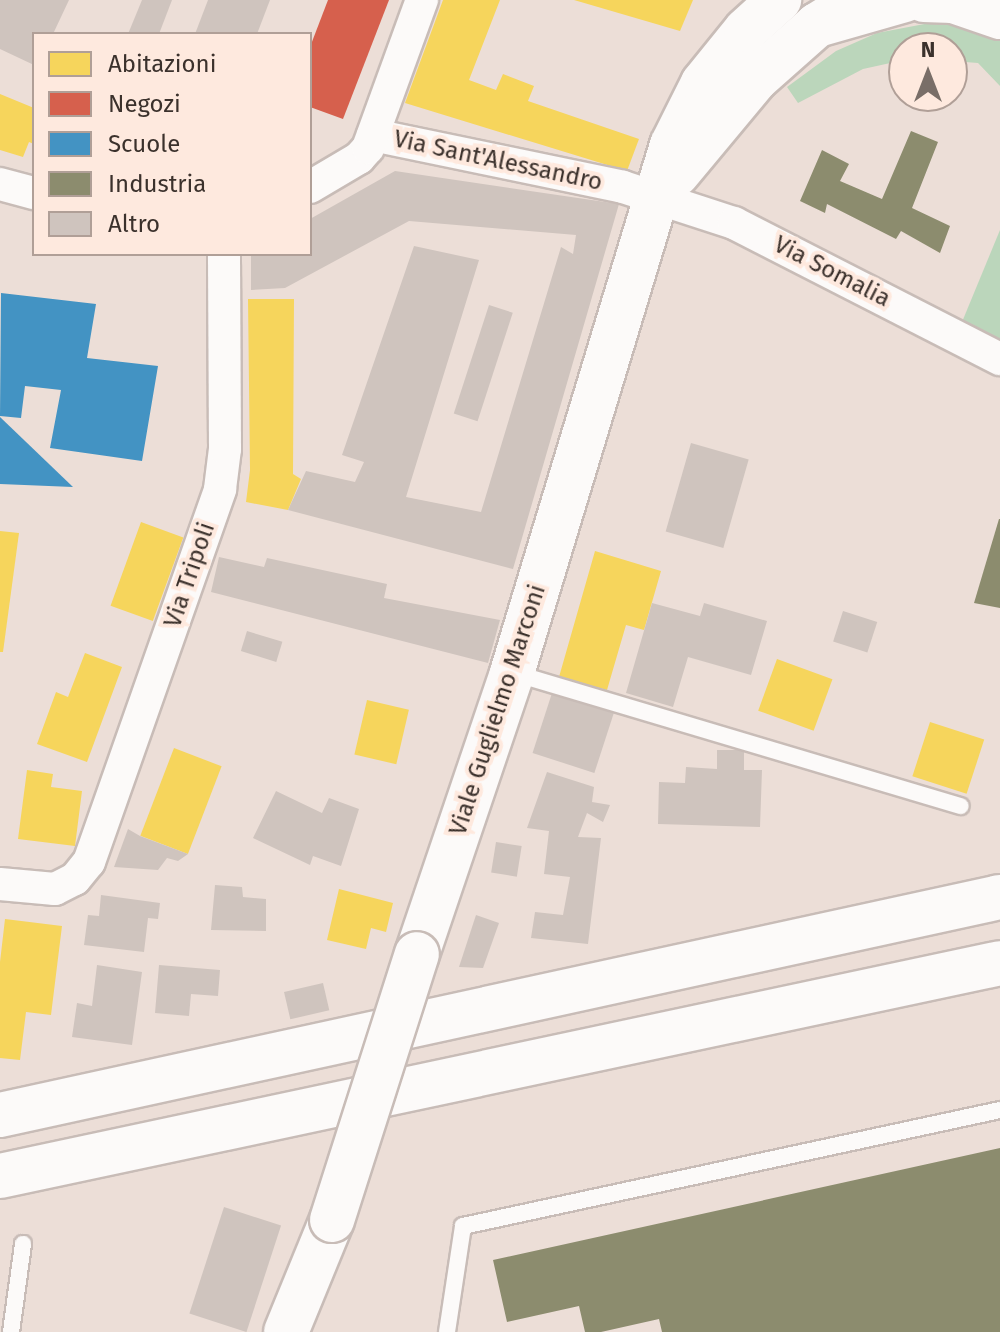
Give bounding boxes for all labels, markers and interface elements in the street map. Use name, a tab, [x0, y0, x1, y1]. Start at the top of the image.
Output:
legend	[32, 32, 312, 256]
north arrow	[888, 32, 968, 112]
text: N	[921, 36, 935, 63]
text: Abitazioni	[108, 50, 216, 78]
text: Negozi	[108, 90, 181, 118]
street label: Via Sant'Alessandro	[391, 125, 605, 197]
text: Scuole	[108, 130, 180, 158]
text: Industria	[108, 170, 206, 198]
text: Altro	[108, 210, 160, 238]
street label: Via Somalia	[769, 230, 895, 314]
street label: Via Tripoli	[159, 519, 221, 631]
street label: Viale Guglielmo Marconi	[444, 581, 552, 839]

